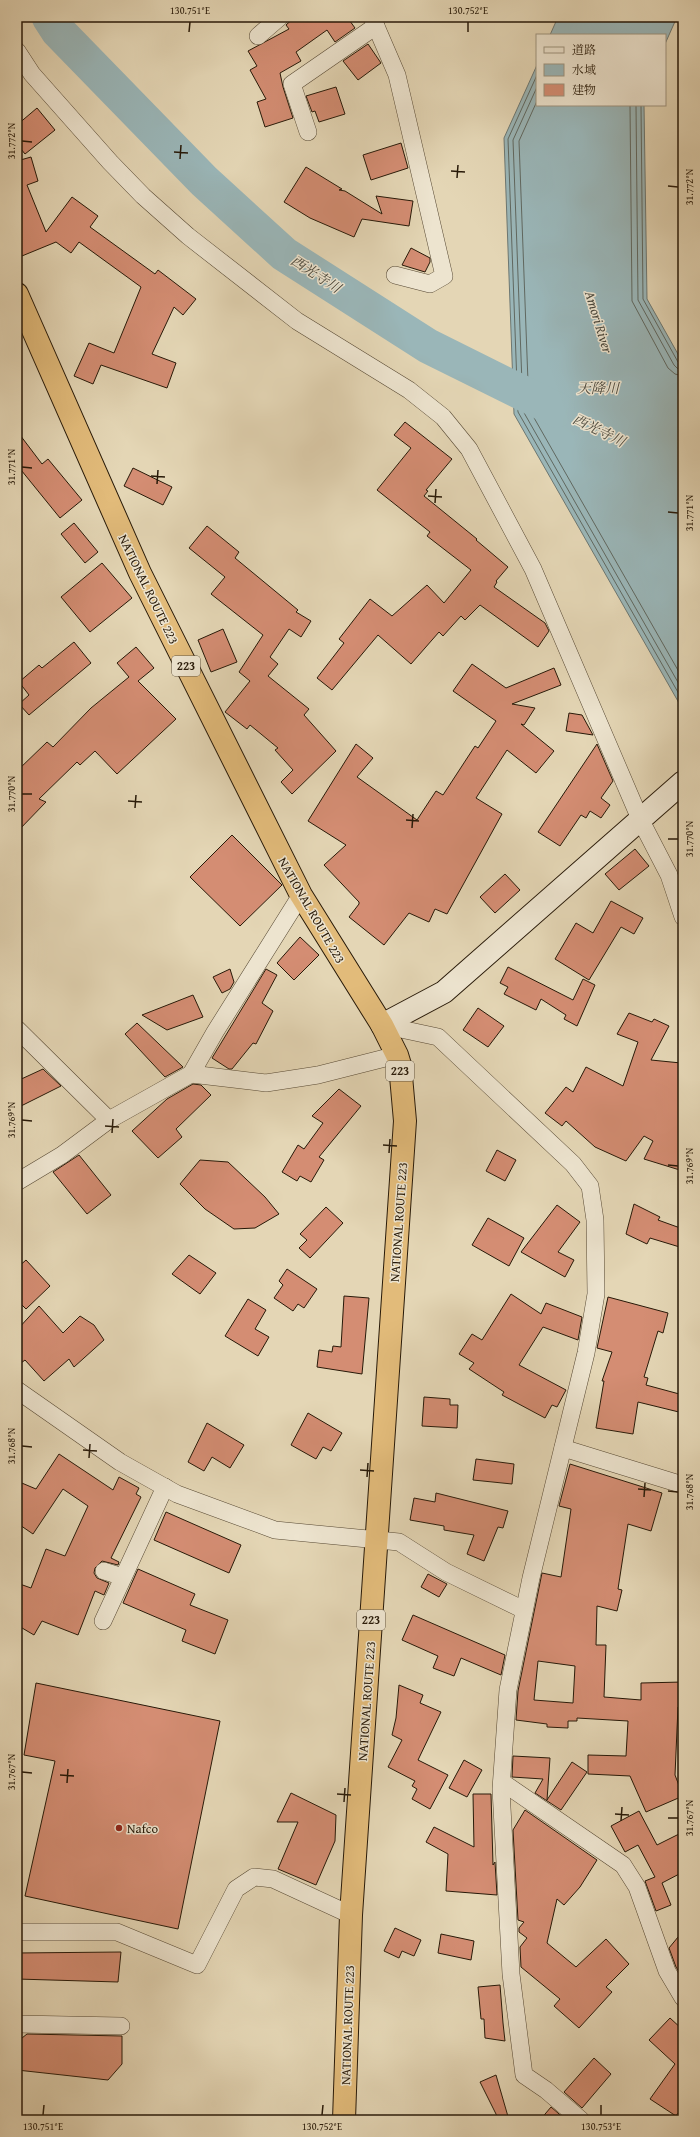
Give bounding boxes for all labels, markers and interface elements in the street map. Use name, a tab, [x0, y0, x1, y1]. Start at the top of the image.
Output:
text: 130.751°E	[170, 3, 210, 18]
text: 130.752°E	[448, 3, 488, 18]
legend	[536, 34, 666, 106]
text: 道路	[572, 41, 596, 58]
text: 水域	[572, 61, 596, 78]
text: 建物	[572, 81, 596, 98]
text: 31.772°N	[4, 122, 19, 159]
text: 31.772°N	[682, 168, 697, 205]
water label: 西光寺川	[287, 250, 347, 299]
water label: Amori River	[580, 287, 618, 356]
water label: 天降川	[577, 378, 621, 398]
water label: 西光寺川	[569, 409, 630, 452]
text: 31.771°N	[4, 448, 19, 485]
text: 31.771°N	[682, 494, 697, 531]
street label: NATIONAL ROUTE 223	[114, 531, 183, 647]
road number: 223	[172, 656, 200, 676]
text: 31.770°N	[4, 775, 19, 812]
text: 31.770°N	[682, 820, 697, 857]
street label: NATIONAL ROUTE 223	[273, 854, 350, 967]
road number: 223	[386, 1061, 414, 1081]
text: 31.769°N	[4, 1101, 19, 1138]
text: 31.769°N	[682, 1147, 697, 1184]
street label: NATIONAL ROUTE 223	[385, 1162, 412, 1283]
text: 31.768°N	[4, 1427, 19, 1464]
text: 31.768°N	[682, 1473, 697, 1510]
road number: 223	[357, 1610, 385, 1630]
street label: NATIONAL ROUTE 223	[353, 1641, 380, 1762]
text: 31.767°N	[4, 1753, 19, 1790]
text: 31.767°N	[682, 1799, 697, 1836]
place label: Nafco	[127, 1819, 159, 1838]
marker: Nafco	[114, 1823, 124, 1833]
street label: NATIONAL ROUTE 223	[336, 1965, 359, 2085]
text: 130.751°E	[23, 2119, 63, 2134]
text: 130.752°E	[302, 2119, 342, 2134]
text: 130.753°E	[581, 2119, 621, 2134]

